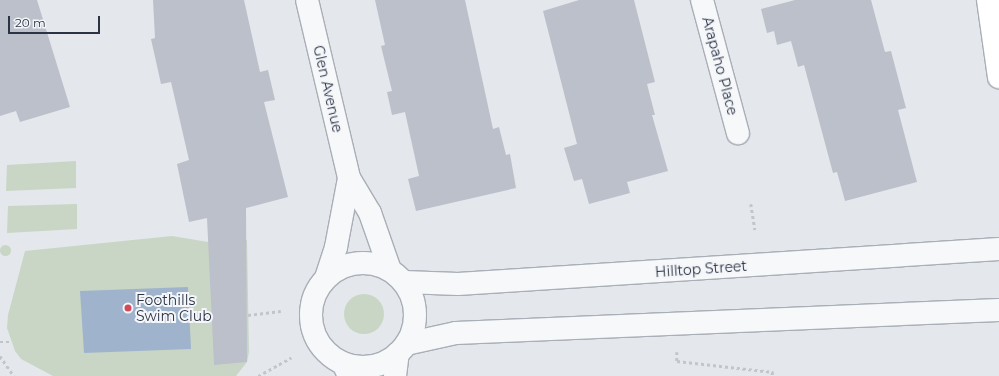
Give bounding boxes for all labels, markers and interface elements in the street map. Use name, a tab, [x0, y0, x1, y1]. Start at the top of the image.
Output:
scale bar	[10, 8, 102, 34]
text: 20 m	[15, 15, 46, 30]
street label: Arapaho Place	[699, 15, 741, 117]
street label: Glen Avenue	[310, 44, 346, 134]
street label: Hilltop Street	[654, 257, 748, 281]
place label: Foothills Swim Club	[136, 292, 212, 324]
marker: Foothills Swim Club	[123, 303, 133, 313]

